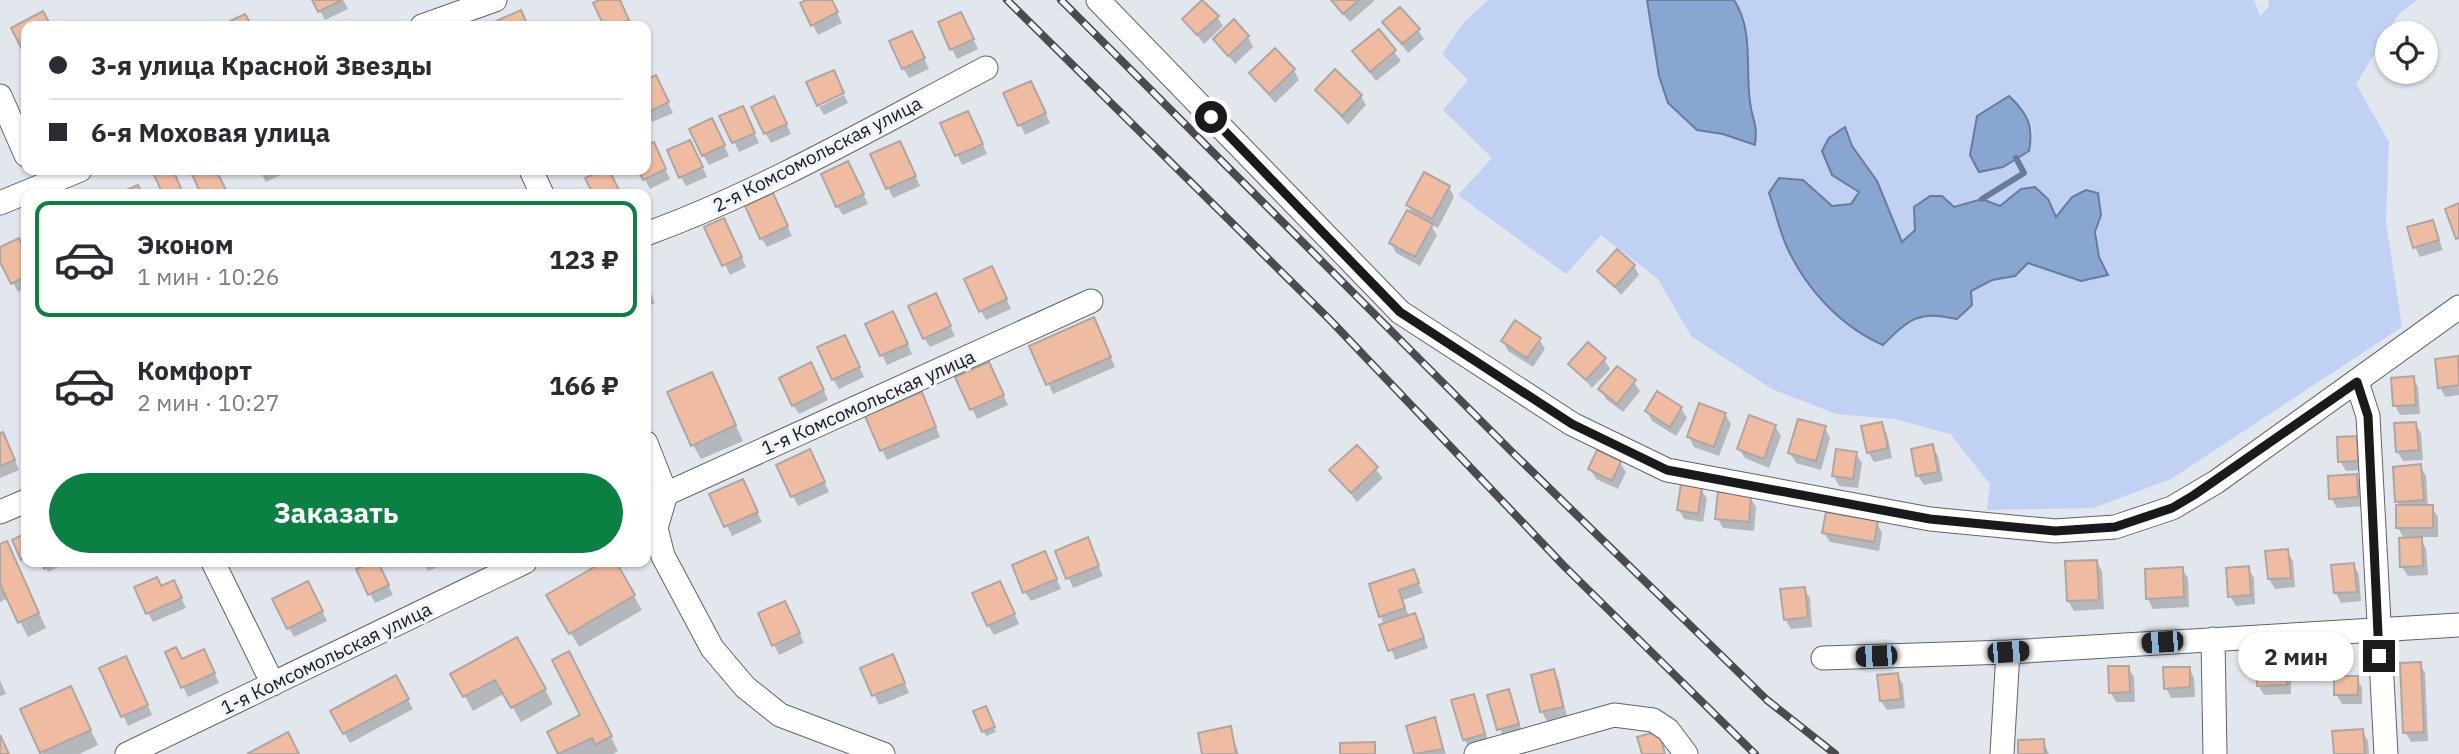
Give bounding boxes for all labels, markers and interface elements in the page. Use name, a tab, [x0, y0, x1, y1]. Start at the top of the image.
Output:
map controls	[2375, 21, 2438, 84]
button: locate	[2375, 21, 2438, 84]
text: 3-я улица Красной Звезды	[91, 48, 432, 82]
street label: 2-я Комсомольская улица	[708, 91, 926, 217]
route start	[1195, 101, 1227, 133]
text: 6-я Моховая улица	[91, 115, 330, 149]
text: Эконом	[137, 227, 234, 261]
icon: car	[53, 228, 116, 291]
text: 123 ₽	[549, 242, 619, 276]
text: 1 мин · 10:26	[137, 261, 280, 291]
street label: 1-я Комсомольская улица	[757, 344, 979, 460]
text: Комфорт	[137, 353, 252, 387]
icon: car	[53, 354, 116, 417]
text: 166 ₽	[549, 368, 619, 402]
text: 2 мин · 10:27	[137, 387, 280, 417]
button: Заказать	[49, 473, 623, 553]
street label: 1-я Комсомольская улица	[217, 597, 435, 719]
car	[2141, 630, 2184, 654]
callout: 2 мин	[2239, 632, 2354, 680]
car	[1987, 640, 2030, 664]
route end	[2363, 640, 2395, 672]
text: 2 мин	[2264, 641, 2328, 671]
car	[1855, 645, 1898, 667]

